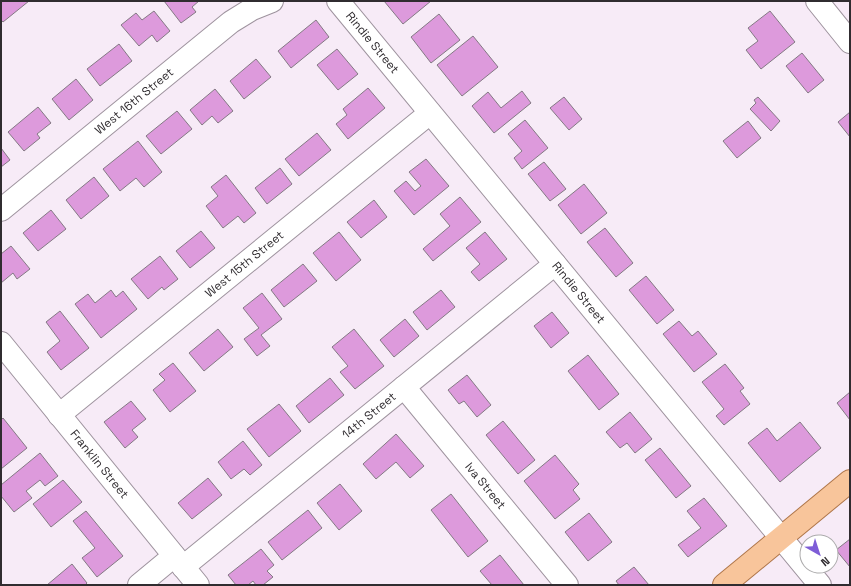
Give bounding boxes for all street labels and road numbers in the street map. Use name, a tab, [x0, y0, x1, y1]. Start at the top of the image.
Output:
street label: Rindie Street	[342, 8, 403, 77]
street label: West 16th Street	[91, 64, 177, 138]
street label: West 15th Street	[202, 227, 287, 301]
street label: Rindie Street	[548, 258, 609, 327]
street label: 14th Street	[339, 389, 399, 442]
street label: Franklin Street	[67, 426, 132, 502]
street label: Iva Street	[461, 459, 509, 512]

